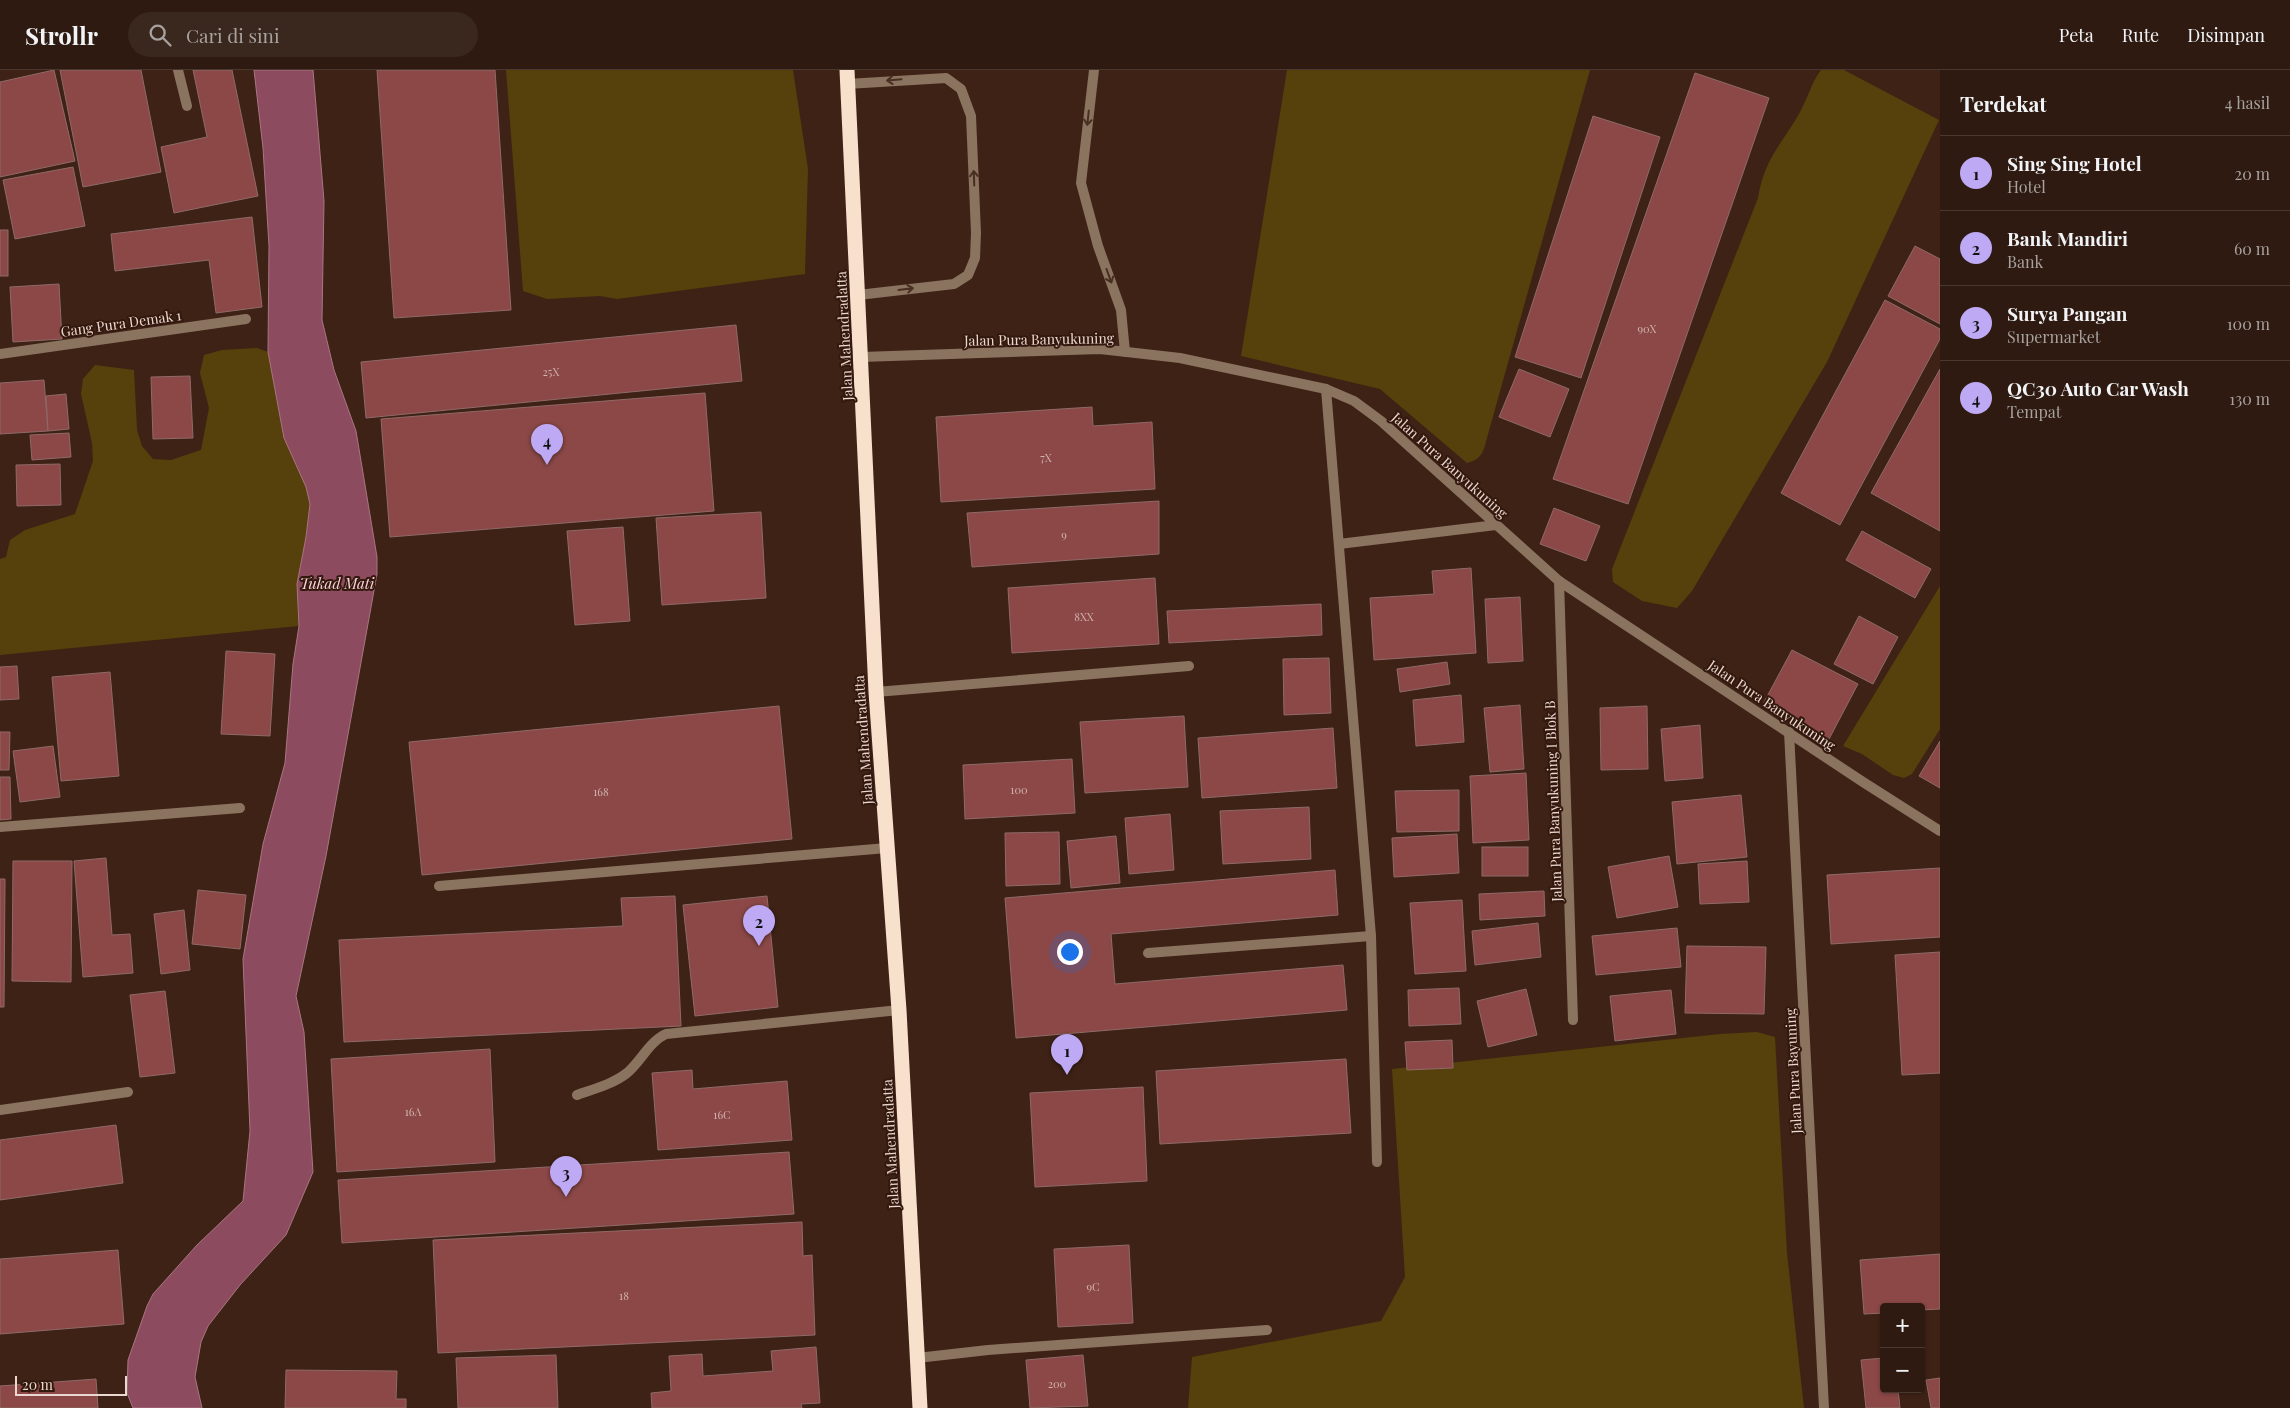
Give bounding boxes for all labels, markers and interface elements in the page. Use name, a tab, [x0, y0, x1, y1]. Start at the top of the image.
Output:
search box	[128, 12, 478, 57]
text: Strollr	[25, 19, 98, 51]
icon: search	[146, 21, 174, 49]
text: Cari di sini	[186, 22, 280, 48]
text: Peta	[2059, 23, 2094, 47]
text: Rute	[2122, 23, 2159, 47]
text: Disimpan	[2187, 23, 2265, 47]
one-way arrow	[886, 76, 902, 85]
text: Terdekat	[1960, 89, 2047, 117]
text: 4 hasil	[2225, 92, 2270, 113]
one-way arrow	[1084, 110, 1093, 126]
text: Sing Sing Hotel	[2007, 150, 2142, 176]
text: 1	[1973, 163, 1979, 184]
text: 20 m	[2235, 163, 2270, 184]
one-way arrow	[969, 171, 978, 187]
text: Hotel	[2007, 176, 2046, 197]
text: Bank Mandiri	[2007, 225, 2128, 251]
text: 2	[1972, 238, 1980, 259]
text: 60 m	[2234, 238, 2270, 259]
text: Bank	[2007, 251, 2043, 272]
one-way arrow	[1105, 268, 1114, 284]
street label: Jalan Mahendradatta	[831, 271, 857, 402]
one-way arrow	[898, 284, 914, 294]
text: Surya Pangan	[2007, 300, 2127, 326]
street label: Gang Pura Demak 1	[60, 305, 182, 341]
text: 3	[1972, 313, 1980, 334]
text: 100 m	[2227, 313, 2270, 334]
house number: 90X	[1637, 321, 1657, 336]
text: Supermarket	[2007, 326, 2101, 347]
street label: Jalan Pura Banyukuning	[963, 328, 1115, 350]
house number: 25X	[543, 364, 559, 379]
text: QC30 Auto Car Wash	[2007, 375, 2189, 401]
text: 4	[1972, 388, 1980, 409]
text: 130 m	[2229, 388, 2270, 409]
text: Tempat	[2007, 401, 2061, 422]
street label: Jalan Pura Banyukuning	[1387, 407, 1513, 523]
pin: 4	[531, 424, 563, 465]
house number: 7X	[1040, 450, 1052, 465]
house number: 9	[1061, 527, 1067, 542]
water label: Tukad Mati	[300, 573, 375, 593]
house number: 8XX	[1074, 609, 1094, 624]
street label: Jalan Pura Banyukuning	[1704, 655, 1840, 755]
street label: Jalan Mahendradatta	[849, 675, 877, 806]
street label: Jalan Pura Banyukuning I Blok B	[1540, 700, 1566, 903]
house number: 100	[1010, 782, 1028, 797]
house number: 168	[593, 784, 609, 799]
pin: 2	[743, 905, 775, 946]
your location	[1057, 939, 1083, 965]
street label: Jalan Pura Bayuning	[1780, 1007, 1806, 1135]
pin: 1	[1051, 1034, 1083, 1075]
street label: Jalan Mahendradatta	[877, 1079, 903, 1210]
house number: 16A	[405, 1104, 421, 1119]
house number: 16C	[713, 1107, 731, 1122]
pin: 3	[550, 1156, 582, 1197]
house number: 9C	[1086, 1279, 1100, 1294]
house number: 18	[619, 1288, 629, 1303]
map controls	[1880, 1303, 1925, 1393]
button: +	[1880, 1303, 1925, 1348]
button: −	[1880, 1348, 1925, 1393]
scale bar	[15, 1373, 128, 1396]
text: 20 m	[22, 1375, 53, 1394]
house number: 200	[1048, 1376, 1067, 1391]

